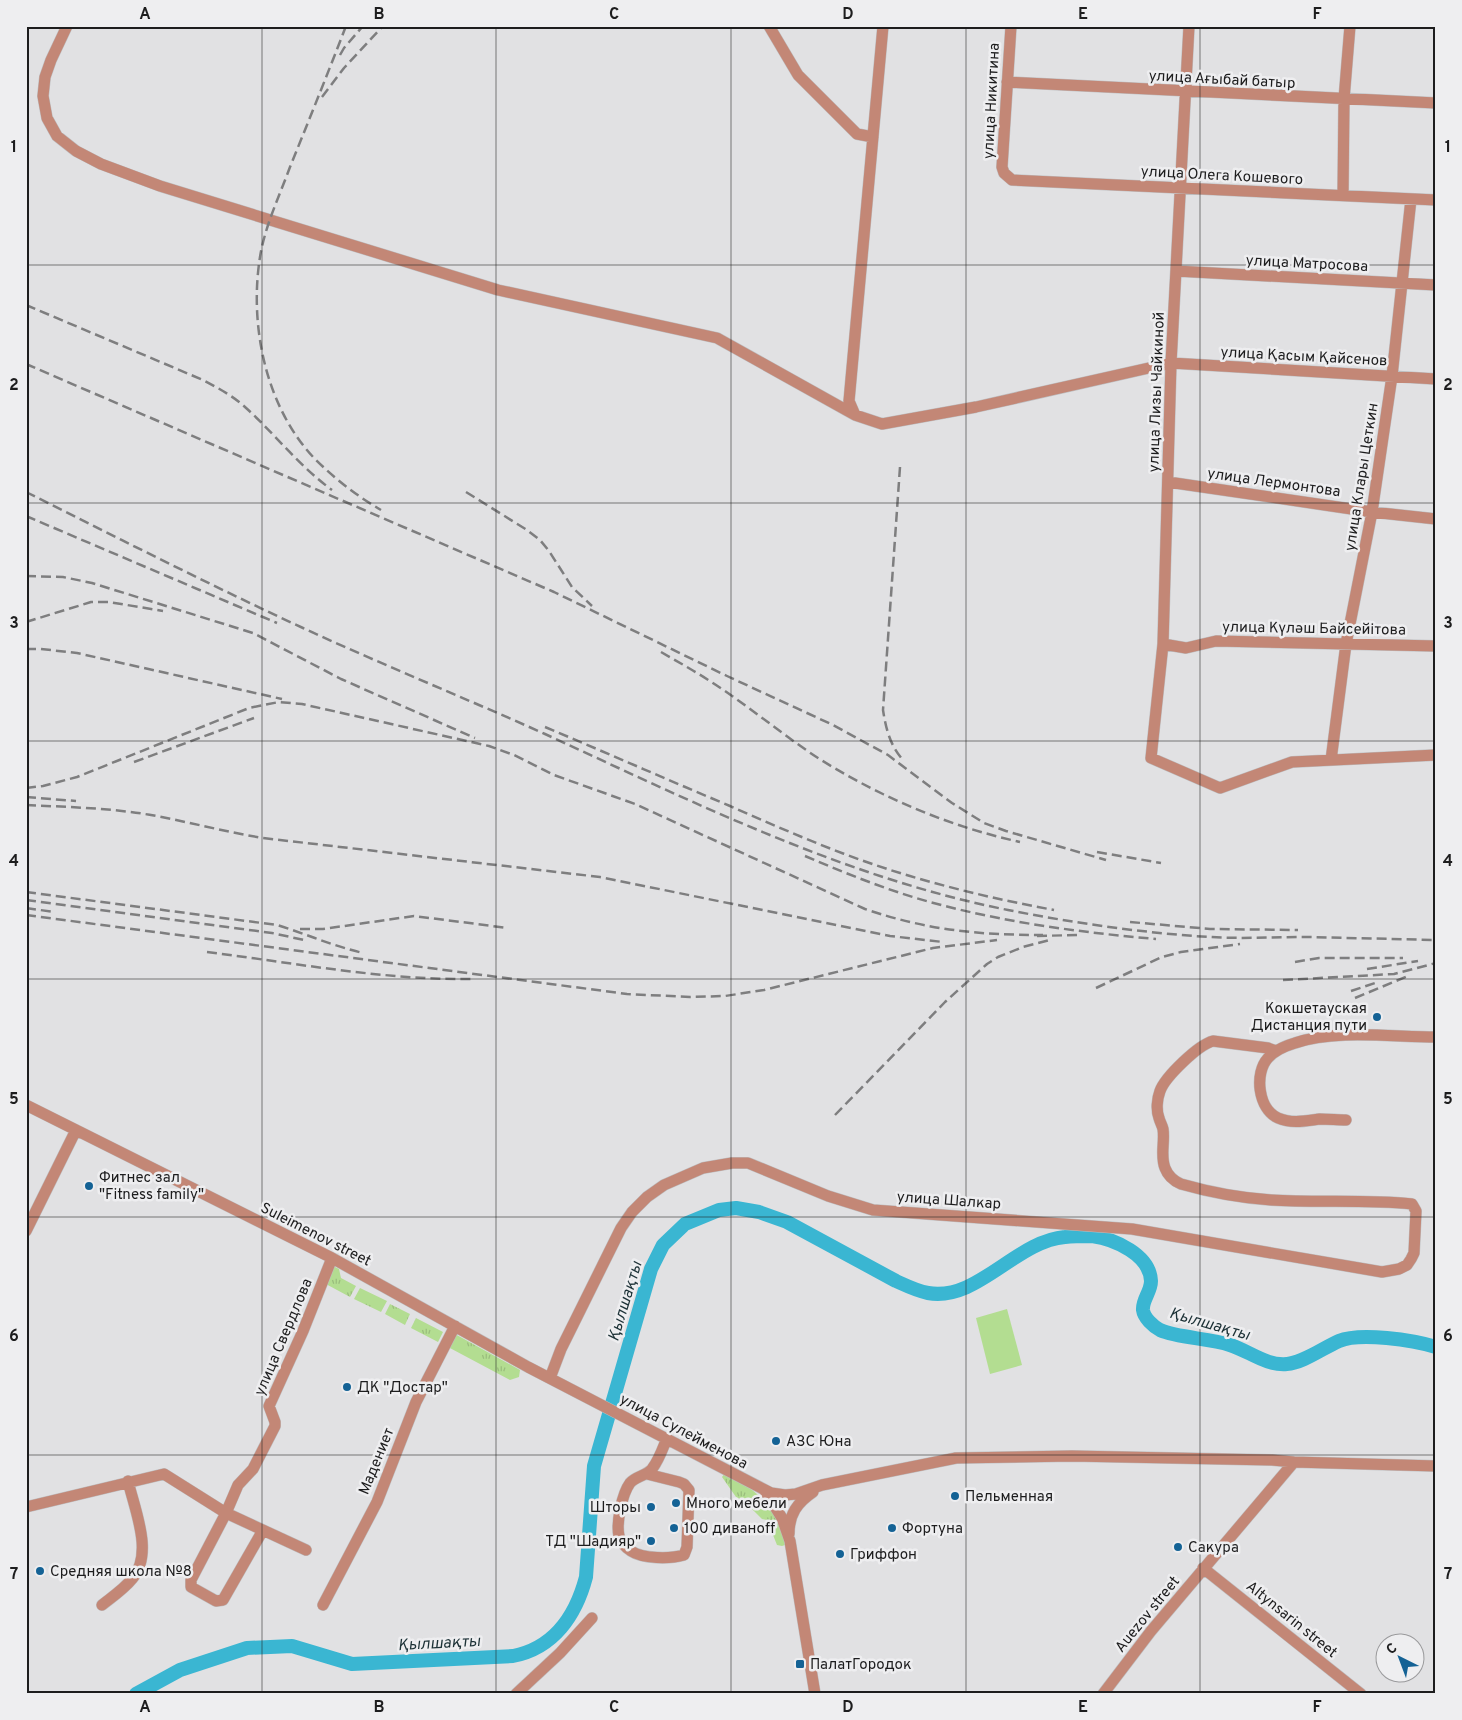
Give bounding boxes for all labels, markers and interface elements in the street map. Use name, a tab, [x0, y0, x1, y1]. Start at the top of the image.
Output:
text: A	[139, 5, 151, 25]
text: B	[373, 5, 385, 25]
text: C	[609, 5, 619, 25]
text: D	[842, 5, 854, 25]
text: E	[1078, 5, 1088, 25]
text: F	[1312, 5, 1322, 25]
street label: улица Никитина	[980, 43, 1005, 160]
street label: улица Ағыбай батыр	[1148, 67, 1296, 94]
text: 1	[11, 138, 17, 158]
text: 1	[1445, 138, 1451, 158]
street label: улица Олега Кошевого	[1140, 163, 1304, 190]
street label: улица Матросова	[1245, 252, 1369, 277]
street label: улица Лизы Чайкиной	[1145, 311, 1170, 473]
street label: улица Қасым Қайсенов	[1220, 344, 1388, 371]
text: 2	[9, 376, 19, 396]
text: 2	[1443, 376, 1453, 396]
street label: улица Клары Цеткин	[1341, 402, 1384, 553]
street label: улица Лермонтова	[1206, 465, 1342, 502]
text: 3	[9, 614, 19, 634]
text: 3	[1443, 614, 1453, 634]
street label: улица Күләш Байсейітова	[1222, 618, 1406, 641]
text: 4	[9, 852, 19, 872]
text: 4	[1443, 852, 1453, 872]
place label: Кокшетауская Дистанция пути	[1251, 1000, 1367, 1036]
marker: Кокшетауская Дистанция пути	[1371, 1011, 1383, 1023]
text: 5	[9, 1090, 19, 1110]
text: 5	[1443, 1090, 1453, 1110]
place label: Фитнес зал "Fitness family"	[99, 1169, 204, 1205]
marker: Фитнес зал "Fitness family"	[83, 1180, 95, 1192]
street label: улица Шалкар	[896, 1188, 1002, 1215]
street label: Suleimenov street	[257, 1199, 374, 1271]
water label: Қылшақты	[604, 1258, 648, 1344]
street label: улица Свердлова	[251, 1276, 318, 1399]
water label: Қылшақты	[1167, 1304, 1253, 1346]
text: 6	[9, 1327, 19, 1347]
text: 6	[1443, 1327, 1453, 1347]
place label: ДК "Достар"	[357, 1379, 448, 1398]
marker: ДК "Достар"	[341, 1381, 353, 1393]
street label: улица Сулейменова	[616, 1391, 751, 1474]
street label: Мадениет	[355, 1425, 399, 1498]
place label: АЗС Юна	[786, 1433, 851, 1452]
marker: АЗС Юна	[770, 1435, 782, 1447]
place label: Пельменная	[965, 1488, 1053, 1507]
marker: Пельменная	[949, 1490, 961, 1502]
place label: Много мебели	[686, 1495, 787, 1514]
marker: Много мебели	[670, 1497, 682, 1509]
place label: Шторы	[590, 1499, 641, 1518]
marker: Шторы	[645, 1501, 657, 1513]
place label: 100 диваноff	[684, 1520, 775, 1539]
place label: Фортуна	[902, 1520, 963, 1539]
marker: 100 диваноff	[668, 1522, 680, 1534]
marker: Фортуна	[886, 1522, 898, 1534]
place label: ТД "Шадияр"	[545, 1533, 641, 1552]
marker: ТД "Шадияр"	[645, 1535, 657, 1547]
place label: Сакура	[1188, 1539, 1239, 1558]
marker: Сакура	[1172, 1541, 1184, 1553]
place label: Гриффон	[850, 1546, 917, 1565]
marker: Гриффон	[834, 1548, 846, 1560]
place label: Средняя школа №8	[50, 1563, 192, 1582]
text: 7	[10, 1565, 18, 1585]
marker: Средняя школа №8	[34, 1565, 46, 1577]
text: 7	[1444, 1565, 1452, 1585]
street label: Auezov street	[1112, 1573, 1185, 1657]
street label: Altynsarin street	[1242, 1578, 1341, 1663]
water label: Қылшақты	[397, 1632, 482, 1656]
north arrow	[1374, 1632, 1424, 1682]
text: С	[1383, 1640, 1401, 1659]
place label: ПалатГородок	[810, 1656, 912, 1675]
marker: ПалатГородок	[794, 1658, 806, 1670]
text: A	[139, 1698, 151, 1718]
text: B	[373, 1698, 385, 1718]
text: C	[609, 1698, 619, 1718]
text: D	[842, 1698, 854, 1718]
text: E	[1078, 1698, 1088, 1718]
text: F	[1312, 1698, 1322, 1718]

